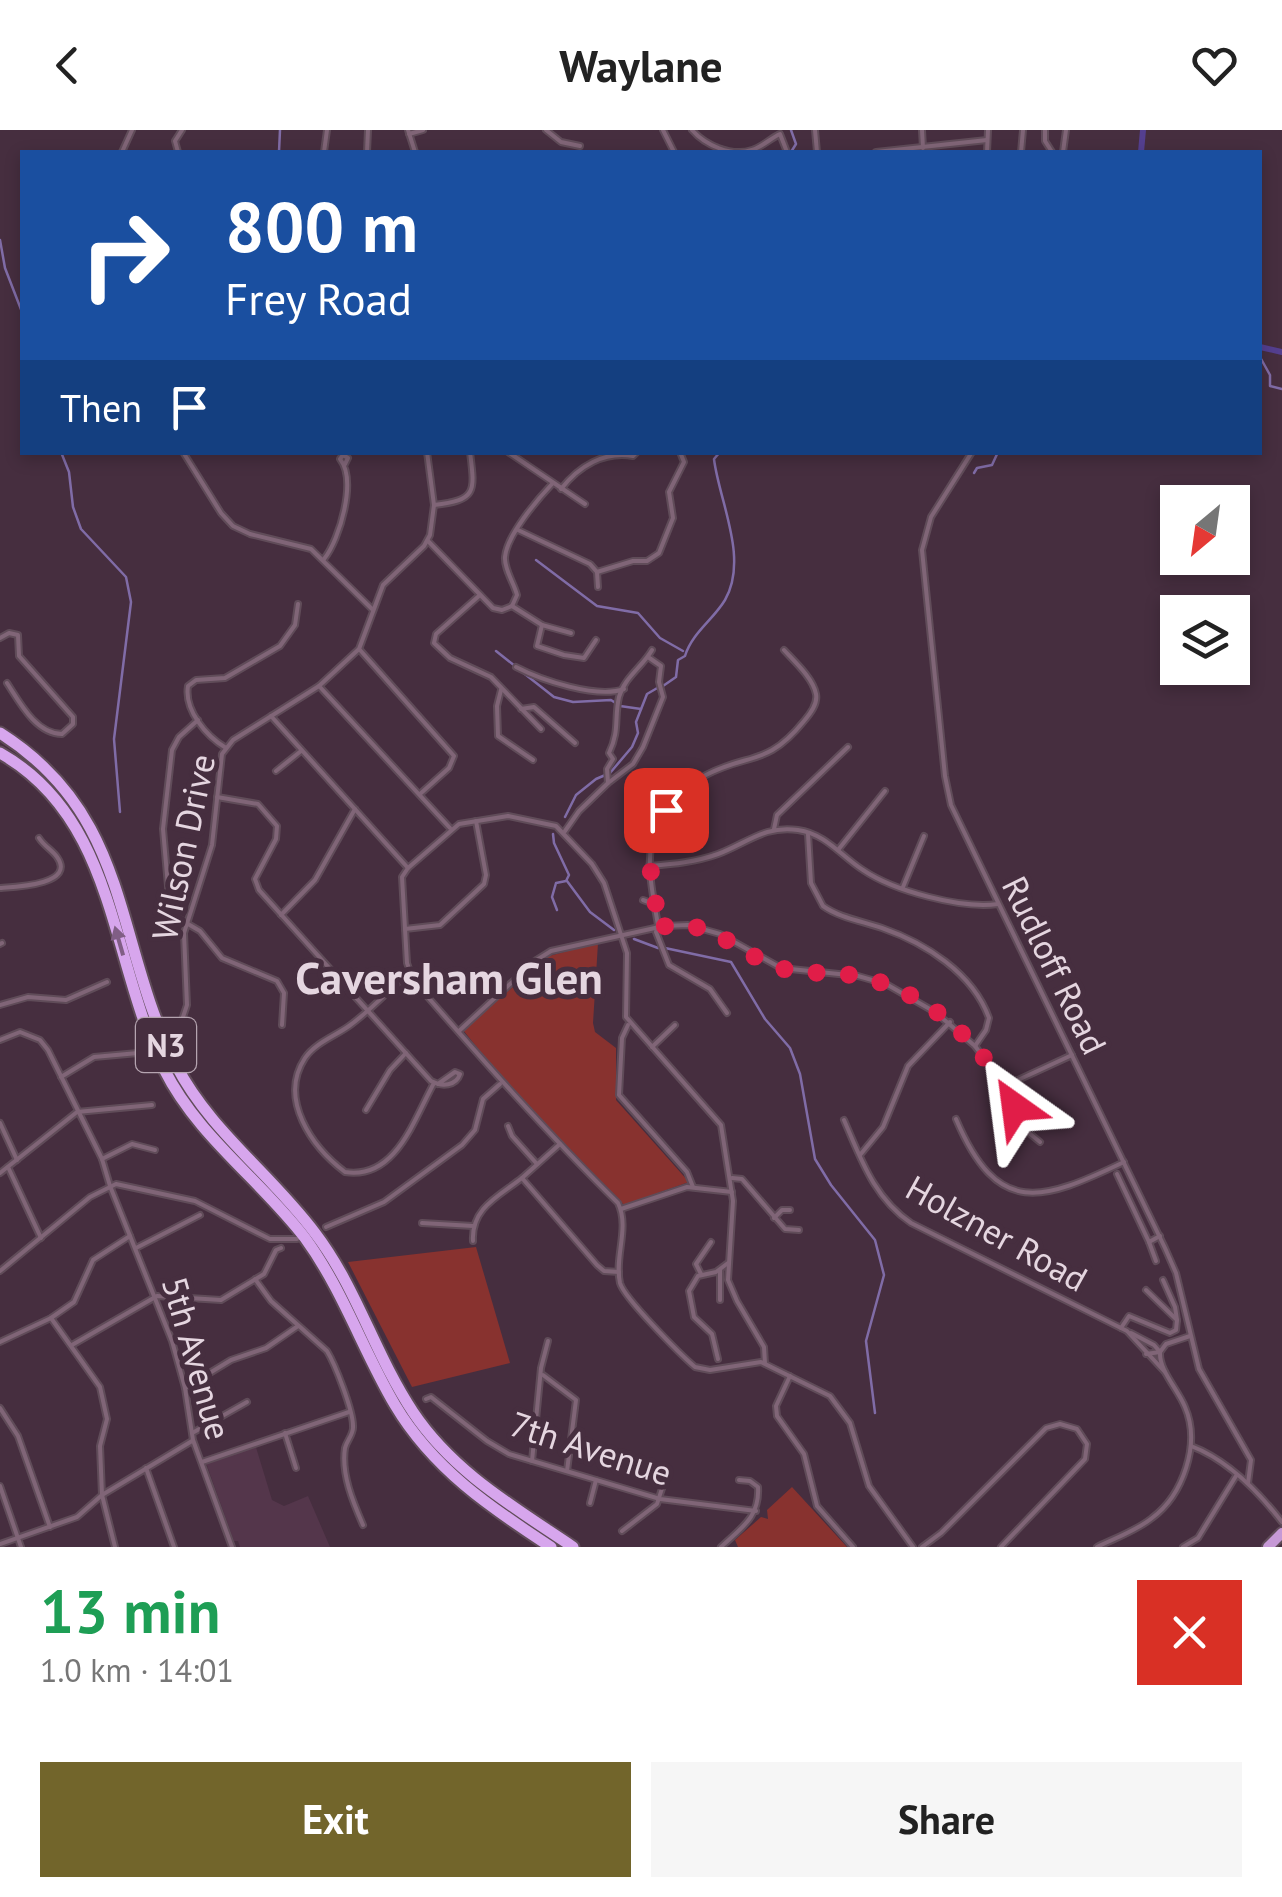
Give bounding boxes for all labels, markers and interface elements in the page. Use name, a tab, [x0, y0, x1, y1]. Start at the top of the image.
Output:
text: Waylane	[559, 36, 723, 94]
icon: back	[40, 38, 95, 93]
icon: heart	[1187, 38, 1242, 93]
text: 800 m	[225, 181, 418, 271]
icon: right	[60, 190, 190, 320]
text: Frey Road	[225, 269, 412, 327]
icon: arrive	[162, 380, 217, 435]
text: Then	[60, 383, 142, 432]
north arrow	[1160, 485, 1250, 575]
map controls	[1160, 485, 1250, 685]
button: layers	[1160, 595, 1250, 685]
street label: Wilson Drive	[141, 750, 225, 944]
pin	[624, 768, 709, 853]
icon: arrive	[639, 783, 694, 838]
street label: Rudloff Road	[992, 868, 1118, 1062]
one-way arrow	[111, 925, 127, 956]
district label: Caversham Glen	[295, 948, 603, 1006]
road number: N3	[136, 1018, 196, 1072]
position arrow	[963, 1055, 1067, 1159]
street label: Holzner Road	[898, 1164, 1096, 1302]
street label: 5th Avenue	[152, 1271, 242, 1445]
street label: 7th Avenue	[505, 1400, 677, 1496]
text: 13 min	[40, 1572, 220, 1650]
button: close	[1137, 1580, 1242, 1685]
text: 1.0 km · 14:01	[40, 1649, 234, 1691]
button: Exit	[40, 1762, 631, 1877]
button: Share	[651, 1762, 1242, 1877]

